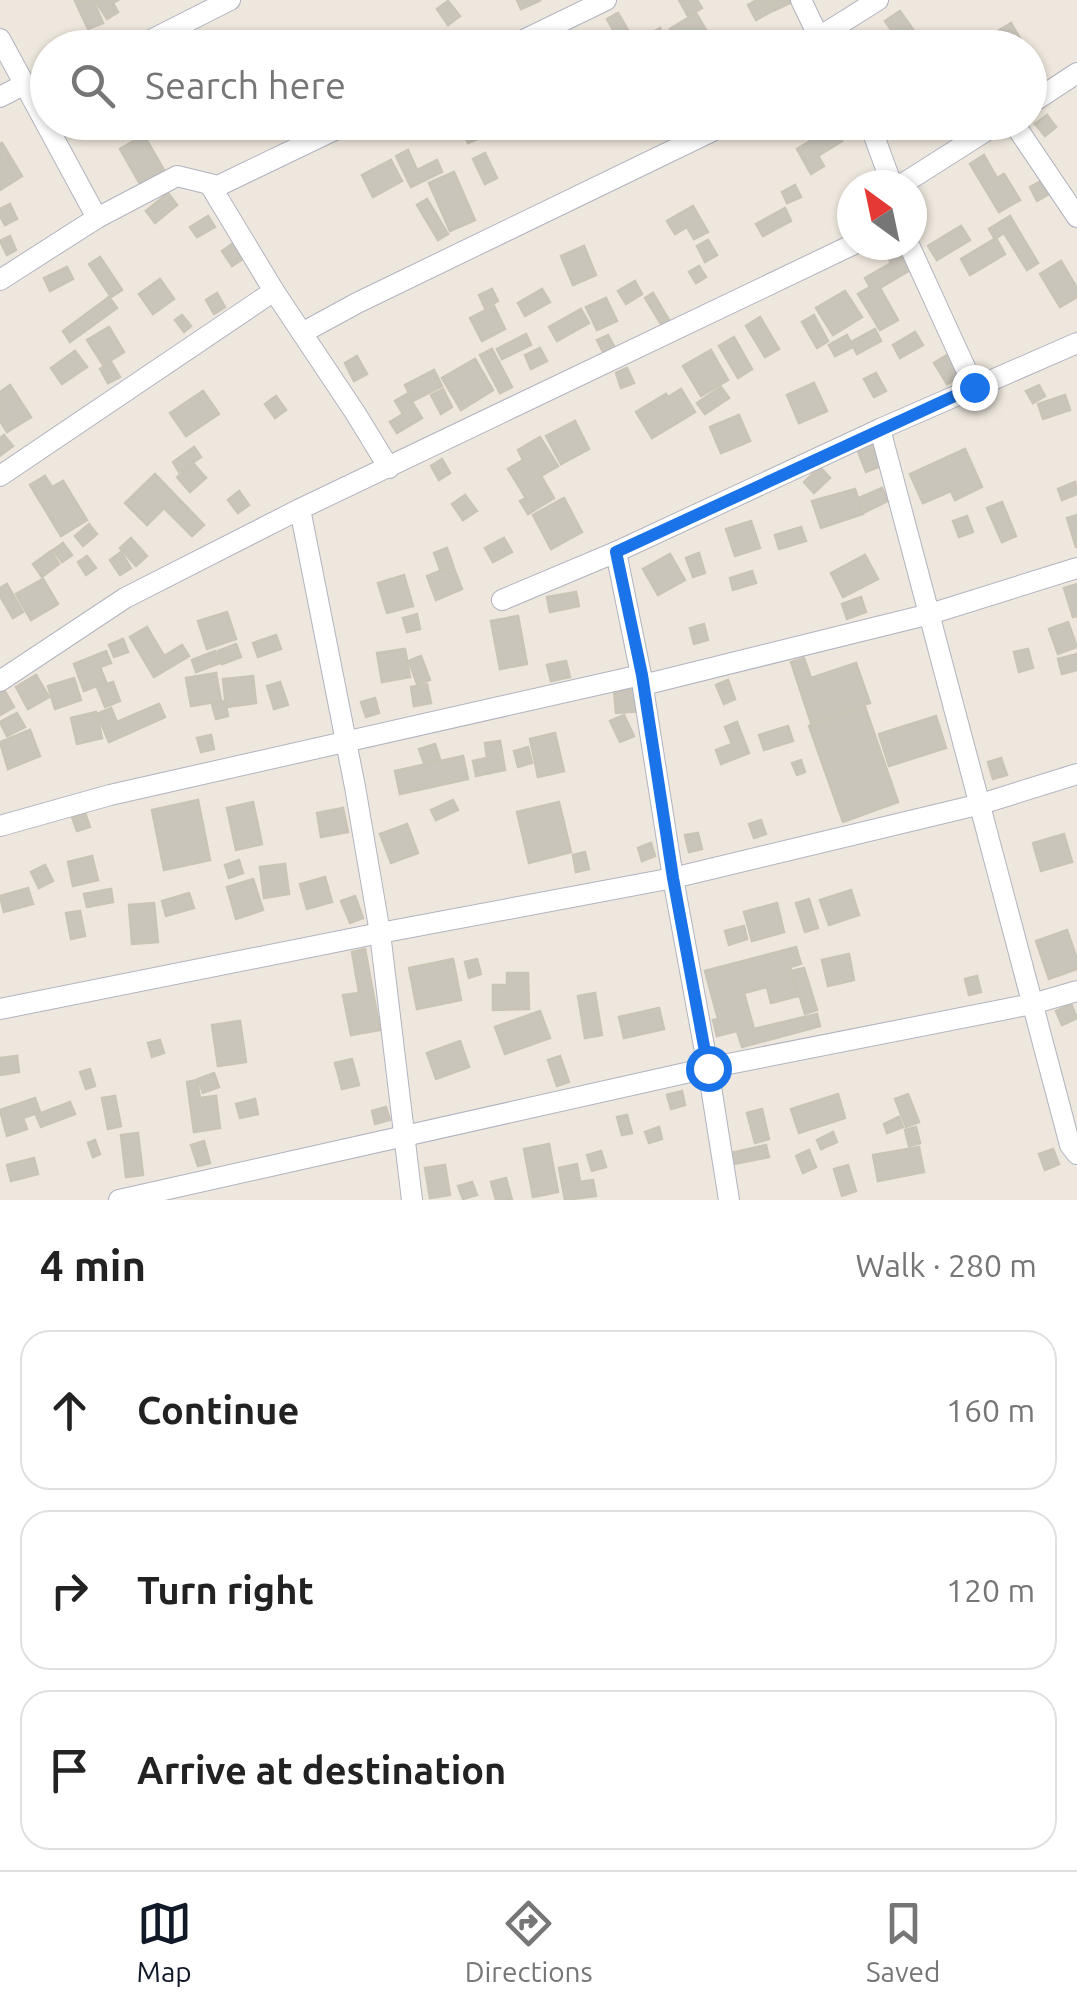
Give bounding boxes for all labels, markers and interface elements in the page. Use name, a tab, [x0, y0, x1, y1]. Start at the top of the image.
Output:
search box	[30, 30, 1047, 140]
icon: search	[65, 58, 120, 113]
text: Search here	[145, 64, 346, 106]
north arrow	[837, 170, 927, 260]
route end	[952, 365, 998, 411]
route start	[686, 1046, 732, 1092]
text: 4 min	[40, 1242, 146, 1289]
text: Walk · 280 m	[855, 1247, 1037, 1283]
icon: ahead	[42, 1383, 97, 1438]
text: Continue	[137, 1389, 299, 1431]
text: 160 m	[946, 1392, 1035, 1428]
icon: right	[42, 1563, 97, 1618]
text: Turn right	[137, 1569, 314, 1611]
text: 120 m	[946, 1572, 1035, 1608]
icon: arrive	[42, 1743, 97, 1798]
text: Arrive at destination	[137, 1749, 506, 1791]
tab: Map	[137, 1896, 192, 1987]
tab: Directions	[465, 1896, 593, 1987]
tab: Saved	[866, 1896, 940, 1987]

